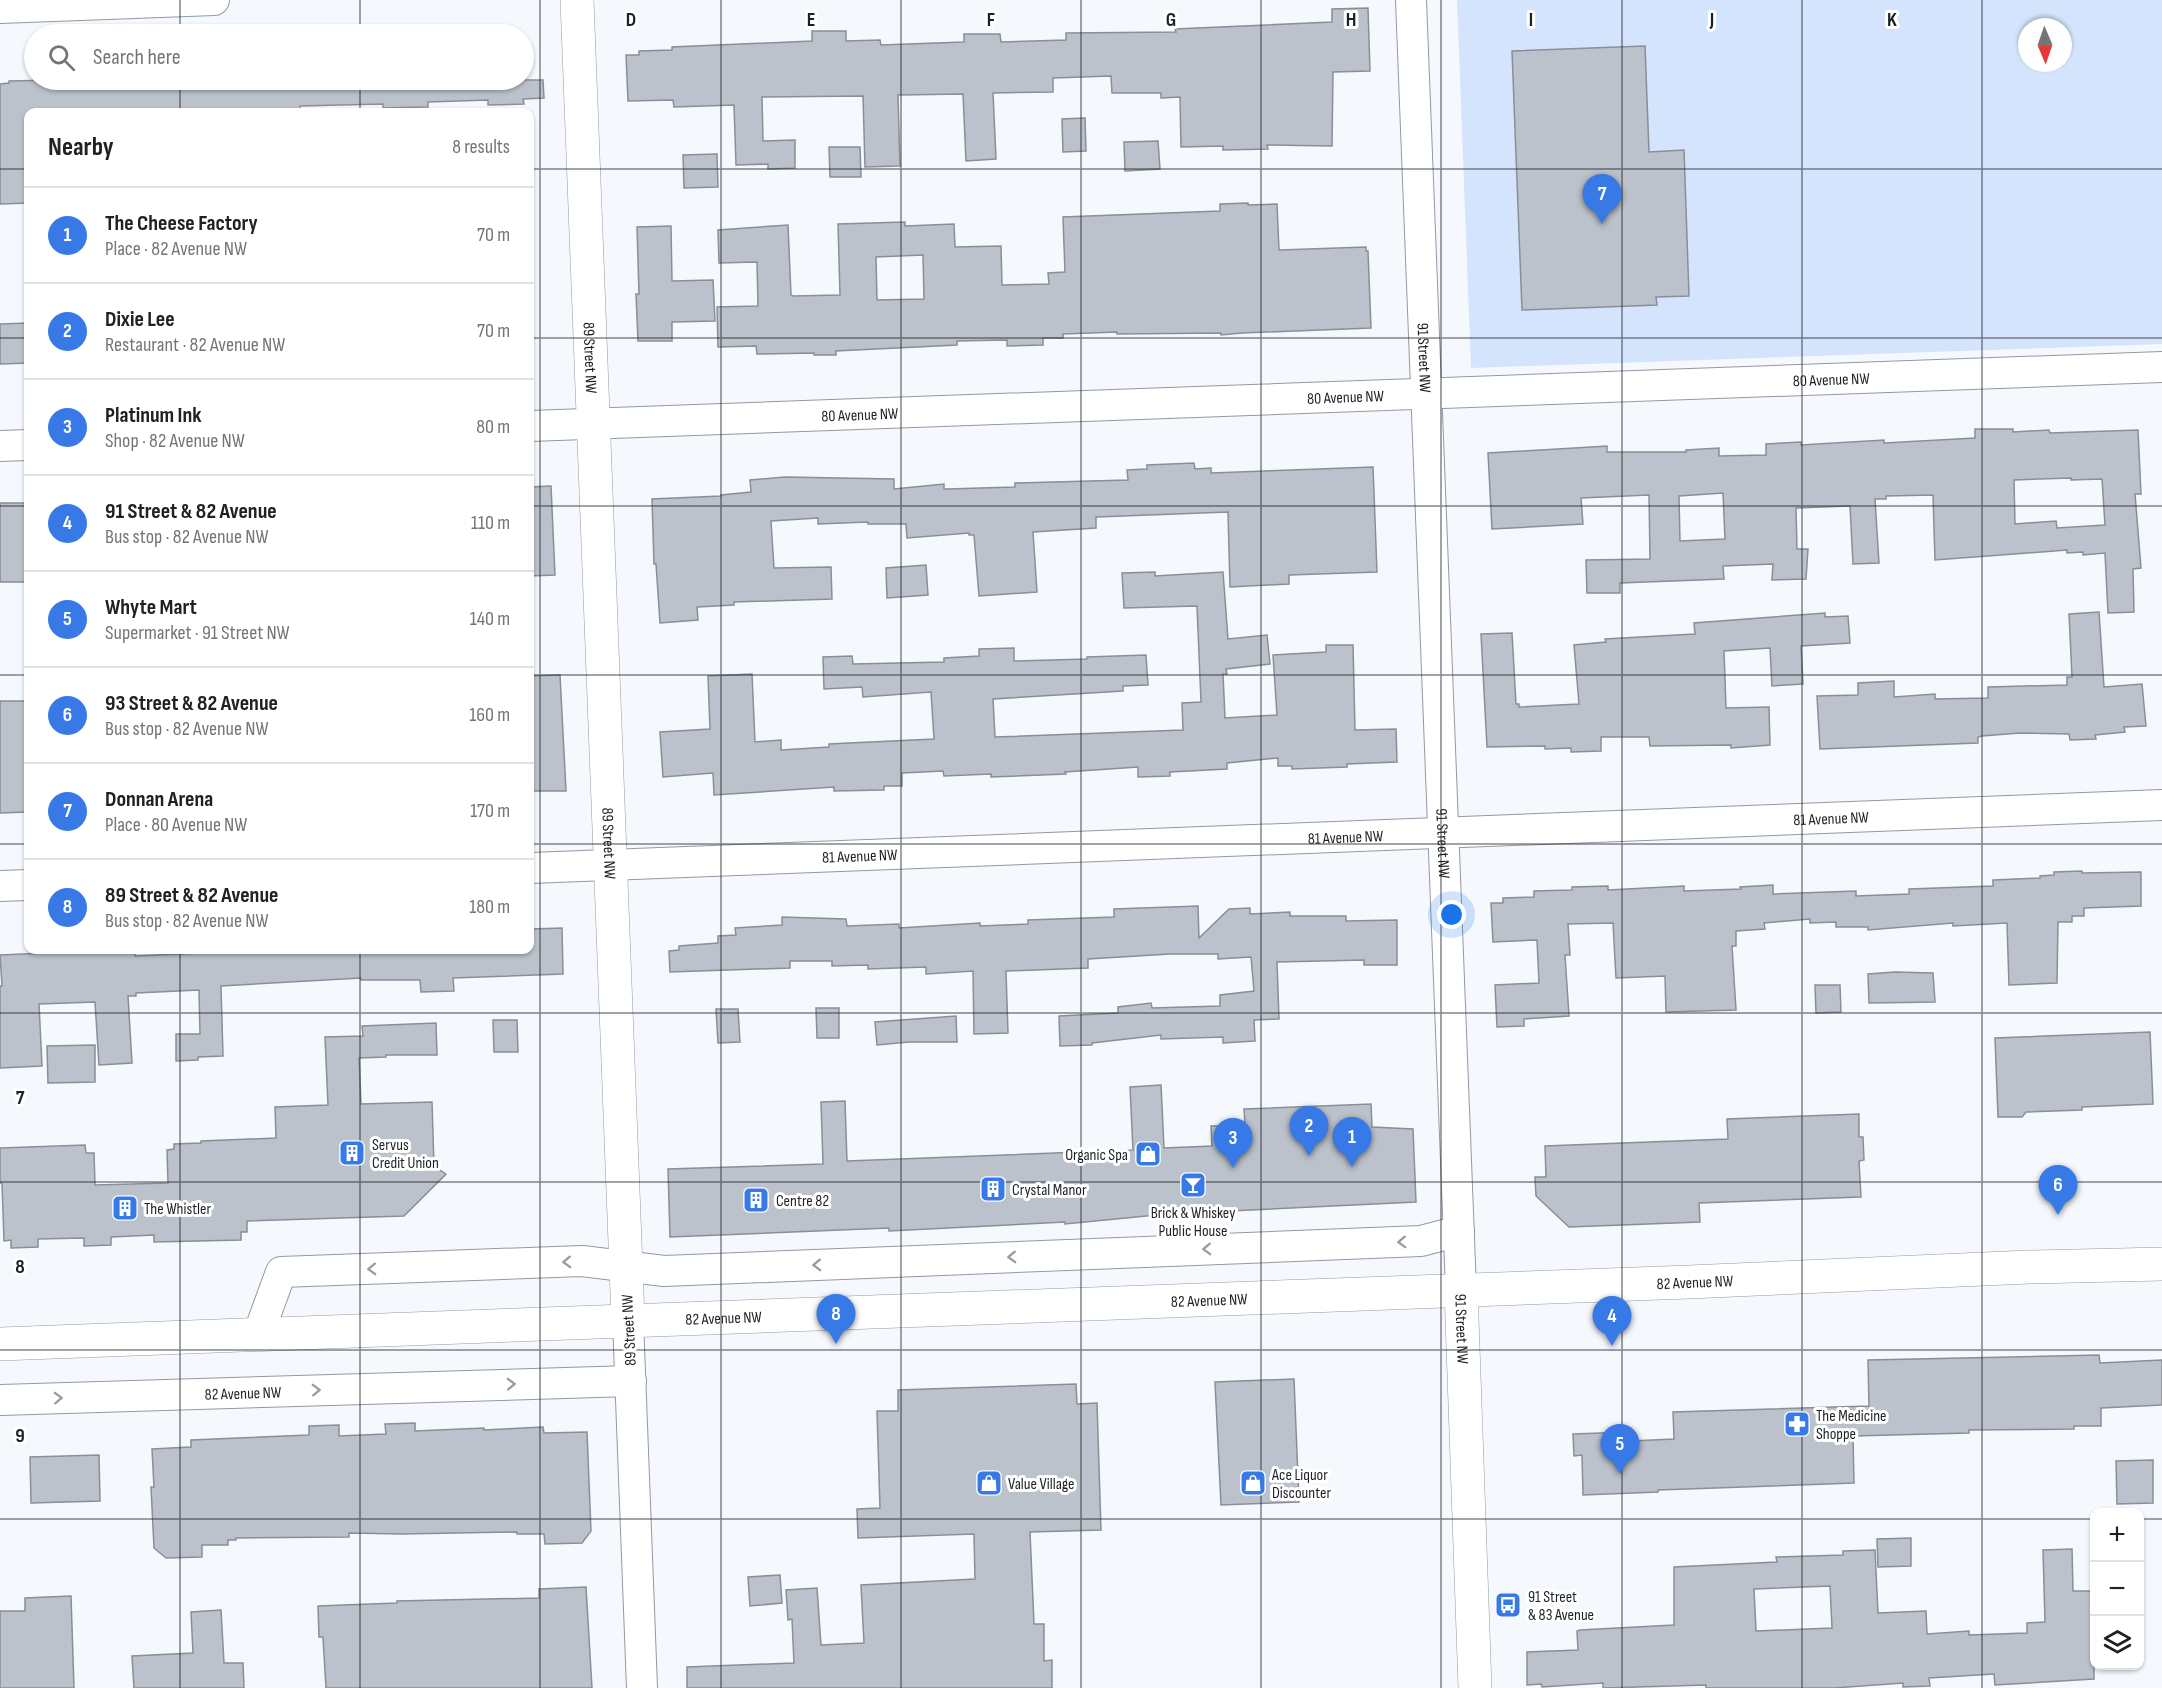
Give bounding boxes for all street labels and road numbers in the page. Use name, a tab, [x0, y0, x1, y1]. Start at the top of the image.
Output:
street label: 89 Street NW	[578, 322, 600, 395]
street label: 91 Street NW	[1413, 322, 1434, 394]
street label: 80 Avenue NW	[1792, 370, 1871, 391]
street label: 80 Avenue NW	[1307, 387, 1385, 409]
street label: 80 Avenue NW	[821, 405, 899, 426]
street label: 89 Street NW	[597, 807, 619, 880]
street label: 91 Street NW	[1431, 808, 1453, 879]
street label: 81 Avenue NW	[1793, 808, 1870, 830]
street label: 81 Avenue NW	[1307, 827, 1384, 849]
street label: 81 Avenue NW	[822, 846, 898, 868]
street label: 82 Avenue NW	[1656, 1272, 1734, 1294]
street label: 82 Avenue NW	[1171, 1290, 1248, 1312]
street label: 89 Street NW	[618, 1293, 641, 1366]
street label: 91 Street NW	[1450, 1294, 1472, 1365]
street label: 82 Avenue NW	[685, 1308, 763, 1330]
street label: 82 Avenue NW	[204, 1384, 282, 1405]

